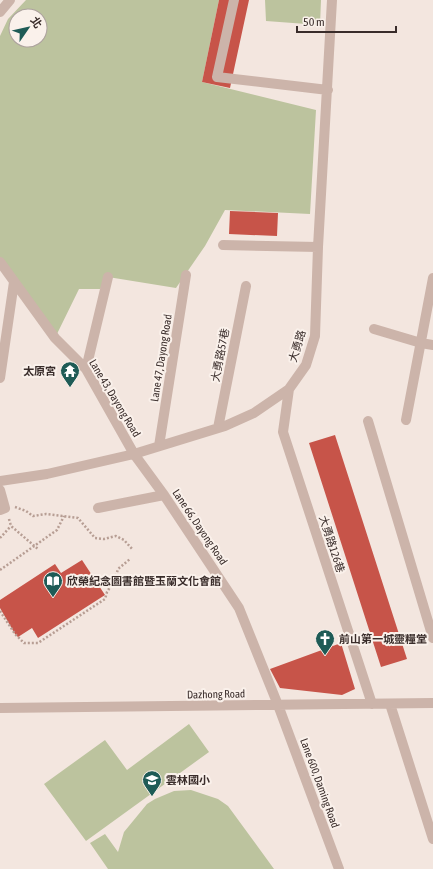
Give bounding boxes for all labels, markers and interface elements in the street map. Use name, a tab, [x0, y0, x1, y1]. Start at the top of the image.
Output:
north arrow	[8, 8, 48, 48]
scale bar	[297, 8, 396, 34]
text: 北	[28, 14, 44, 30]
text: 50 m	[303, 15, 325, 29]
street label: Lane 47, Dayong Road	[148, 313, 174, 403]
street label: 大勇路57巷	[209, 327, 231, 383]
street label: 大勇路	[286, 328, 308, 364]
street label: Lane 43, Dayong Road	[87, 357, 143, 439]
temple icon: 太原宮	[59, 360, 81, 388]
place label: 太原宮	[23, 365, 56, 377]
street label: Lane 66, Dayong Road	[170, 487, 230, 567]
street label: 大勇路126巷	[317, 514, 347, 574]
library icon: 欣榮紀念圖書館暨玉蘭文化會館	[42, 570, 64, 598]
place label: 欣榮紀念圖書館暨玉蘭文化會館	[67, 575, 221, 587]
church icon: 前山第一城靈糧堂	[314, 628, 336, 656]
place label: 前山第一城靈糧堂	[339, 633, 427, 645]
street label: Dazhong Road	[187, 687, 245, 701]
street label: Lane 600, Daming Road	[298, 737, 342, 829]
school or university icon: 雲林國小	[141, 769, 163, 797]
place label: 雲林國小	[166, 774, 210, 786]

